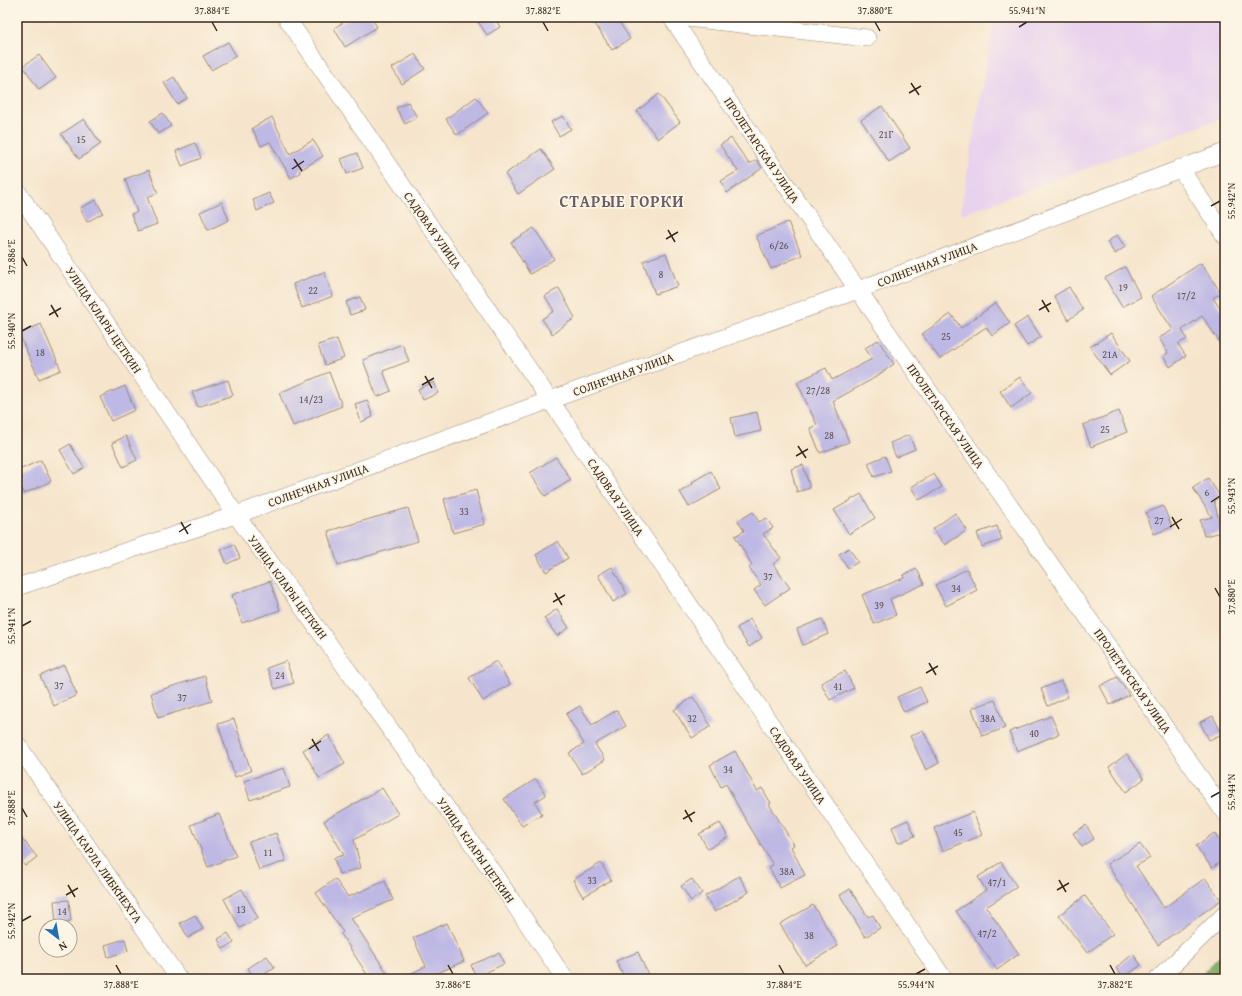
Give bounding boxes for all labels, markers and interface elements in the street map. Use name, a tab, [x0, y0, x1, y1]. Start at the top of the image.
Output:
text: 37.884°E	[194, 3, 230, 18]
text: 37.882°E	[525, 3, 561, 18]
text: 37.880°E	[857, 3, 893, 18]
text: 55.941°N	[1009, 3, 1046, 18]
street label: ПРОЛЕТАРСКАЯ УЛИЦА	[720, 94, 804, 207]
house number: 21Г	[879, 127, 893, 142]
house number: 15	[76, 132, 86, 147]
text: 55.942°N	[1224, 182, 1239, 219]
street label: САДОВАЯ УЛИЦА	[400, 188, 466, 273]
district label: СТАРЫЕ ГОРКИ	[559, 189, 685, 213]
street label: СОЛНЕЧНАЯ УЛИЦА	[875, 237, 980, 291]
house number: 6/26	[769, 238, 789, 253]
text: 37.886°E	[4, 239, 19, 275]
street label: УЛИЦА КЛАРЫ ЦЕТКИН	[62, 263, 146, 377]
house number: 8	[659, 267, 664, 282]
house number: 19	[1118, 280, 1128, 295]
house number: 22	[308, 283, 318, 298]
house number: 17/2	[1176, 288, 1196, 303]
text: 55.940°N	[4, 312, 19, 349]
house number: 25	[941, 329, 951, 344]
house number: 18	[35, 345, 45, 360]
house number: 21А	[1102, 347, 1118, 362]
street label: СОЛНЕЧНАЯ УЛИЦА	[570, 348, 676, 400]
street label: ПРОЛЕТАРСКАЯ УЛИЦА	[903, 360, 989, 472]
house number: 27/28	[806, 383, 830, 398]
house number: 14/23	[299, 392, 323, 407]
house number: 25	[1100, 422, 1110, 437]
house number: 28	[824, 428, 834, 443]
street label: САДОВАЯ УЛИЦА	[584, 455, 649, 540]
street label: СОЛНЕЧНАЯ УЛИЦА	[265, 459, 371, 511]
text: 55.943°N	[1224, 477, 1239, 514]
house number: 6	[1205, 485, 1210, 500]
house number: 33	[459, 504, 469, 519]
house number: 27	[1154, 513, 1164, 528]
street label: УЛИЦА КЛАРЫ ЦЕТКИН	[244, 531, 332, 643]
house number: 37	[763, 569, 773, 584]
text: 37.880°E	[1224, 579, 1239, 615]
house number: 34	[951, 581, 961, 596]
house number: 39	[874, 598, 884, 613]
text: 55.941°N	[4, 607, 19, 644]
street label: ПРОЛЕТАРСКАЯ УЛИЦА	[1090, 625, 1176, 737]
house number: 24	[275, 668, 285, 683]
house number: 37	[54, 678, 64, 693]
house number: 41	[833, 679, 843, 694]
house number: 37	[177, 690, 187, 705]
house number: 32	[687, 711, 697, 726]
house number: 38А	[980, 711, 996, 726]
street label: САДОВАЯ УЛИЦА	[766, 723, 831, 808]
house number: 40	[1029, 726, 1039, 741]
house number: 34	[723, 762, 733, 777]
text: 55.944°N	[1224, 773, 1239, 810]
text: 37.888°E	[4, 790, 19, 826]
street label: УЛИЦА КЛАРЫ ЦЕТКИН	[433, 794, 519, 906]
street label: УЛИЦА КАРЛА ЛИБКНЕХТА	[50, 798, 147, 927]
house number: 45	[953, 825, 963, 840]
house number: 11	[263, 845, 273, 860]
house number: 38А	[779, 864, 795, 879]
house number: 33	[587, 873, 597, 888]
house number: 47/1	[987, 875, 1007, 890]
text: 55.942°N	[4, 902, 19, 939]
house number: 13	[236, 902, 246, 917]
house number: 14	[57, 904, 67, 919]
north arrow	[38, 918, 78, 958]
house number: 47/2	[977, 926, 997, 941]
house number: 38	[804, 928, 814, 943]
text: N	[55, 938, 70, 956]
text: 37.888°E	[103, 977, 139, 992]
text: 37.886°E	[435, 977, 471, 992]
text: 37.884°E	[766, 977, 802, 992]
text: 55.944°N	[898, 977, 935, 992]
text: 37.882°E	[1097, 977, 1133, 992]

